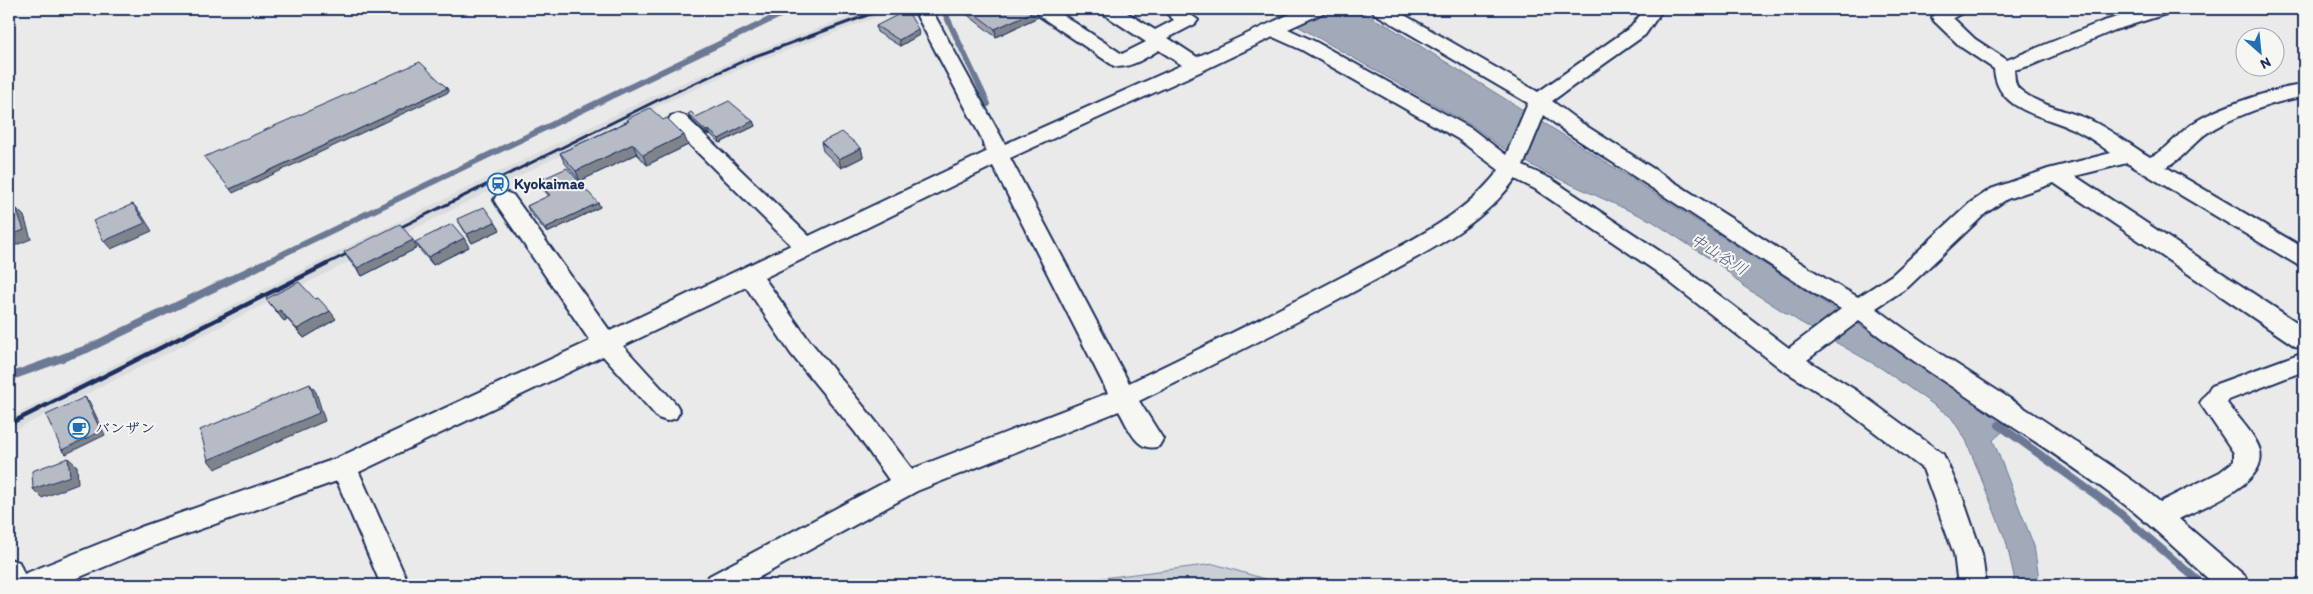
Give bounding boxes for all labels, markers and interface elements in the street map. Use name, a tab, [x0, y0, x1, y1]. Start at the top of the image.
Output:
north arrow	[2236, 28, 2286, 78]
text: N	[2258, 53, 2274, 73]
station icon: Kyokaimae	[486, 172, 510, 196]
place label: Kyokaimae	[514, 175, 585, 194]
water label: 中山谷川	[1687, 229, 1751, 279]
cafe icon: バンザン	[67, 416, 91, 440]
place label: バンザン	[95, 419, 155, 437]

